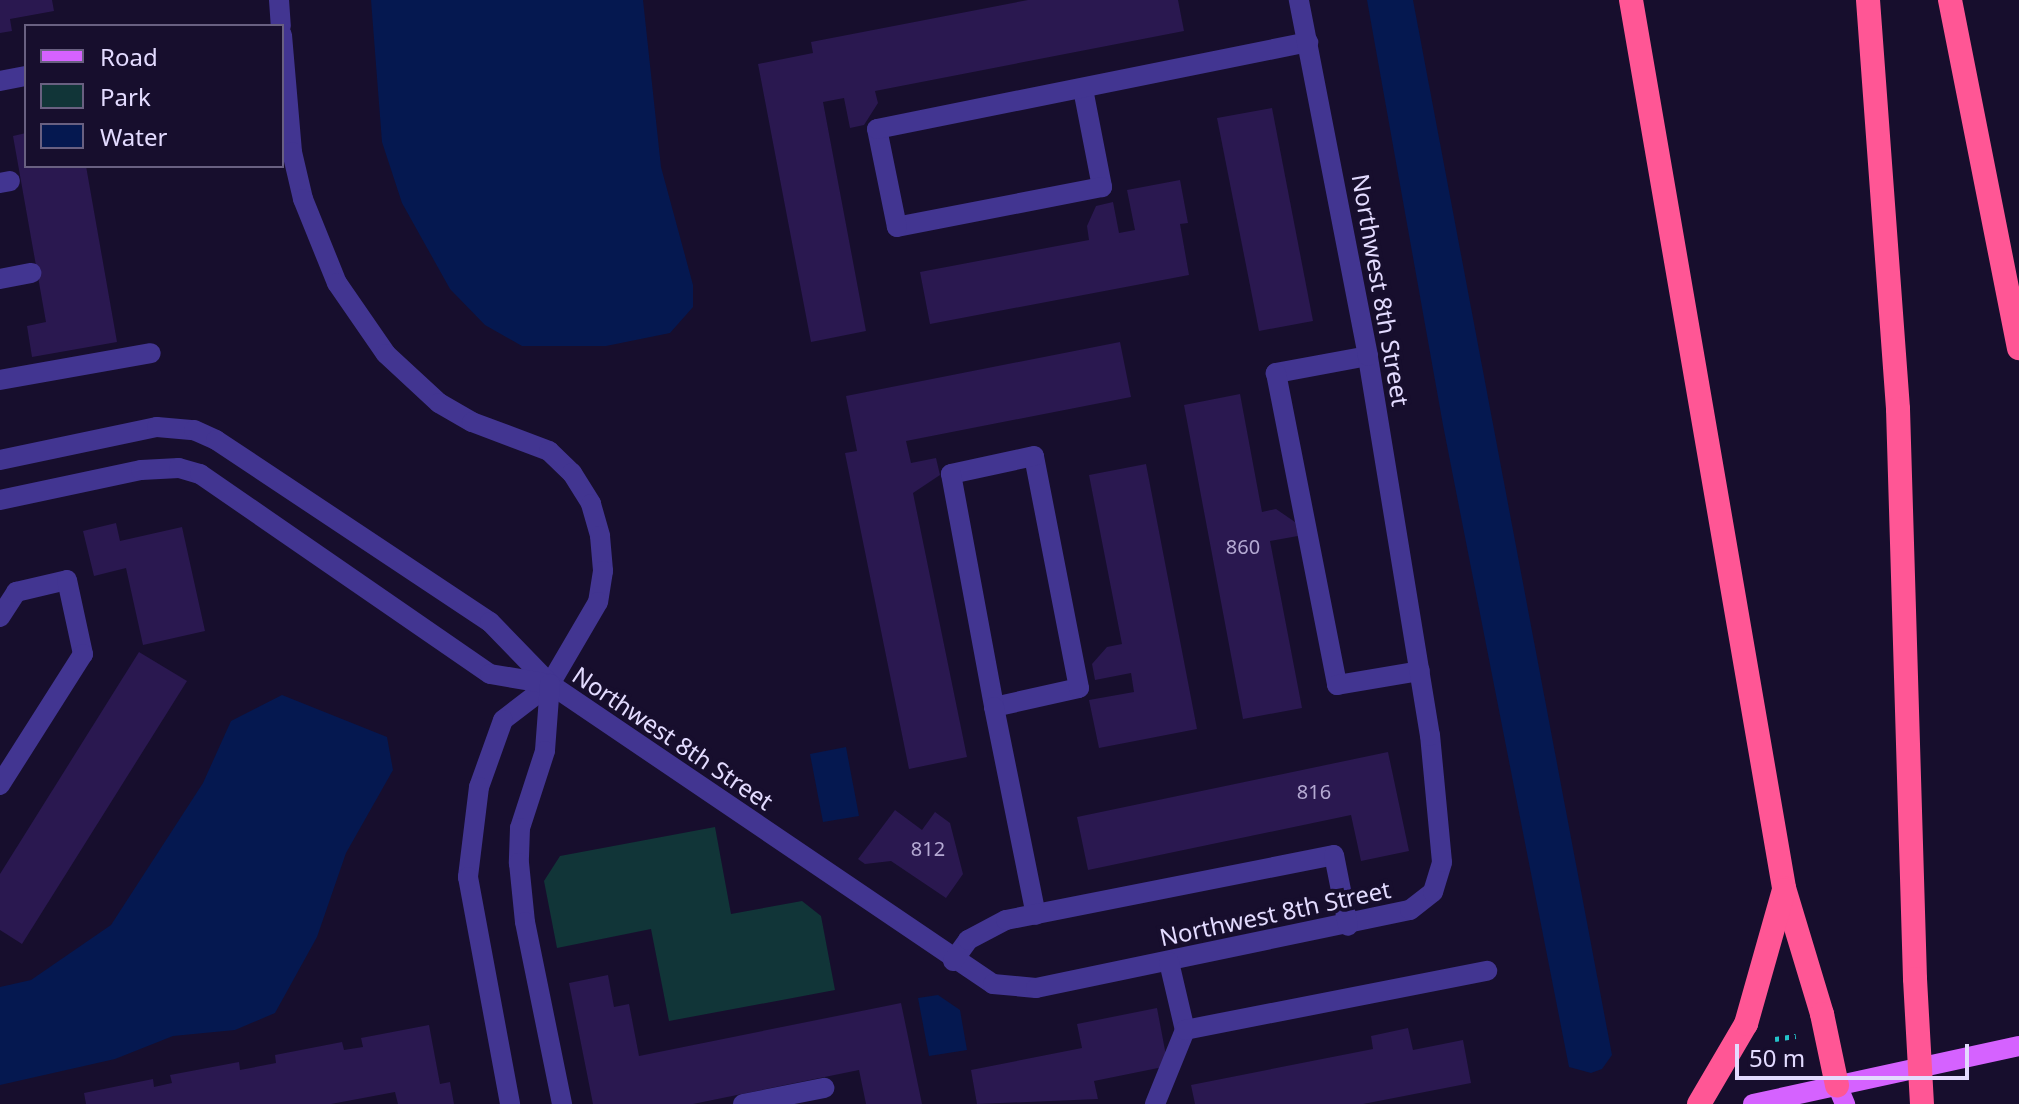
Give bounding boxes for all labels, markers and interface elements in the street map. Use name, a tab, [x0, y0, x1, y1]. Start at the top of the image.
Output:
legend	[24, 24, 284, 168]
text: Road	[100, 40, 158, 73]
text: Park	[100, 80, 151, 113]
text: Water	[100, 120, 167, 153]
street label: Northwest 8th Street	[1346, 172, 1416, 408]
house number: 860	[1226, 534, 1260, 558]
street label: Northwest 8th Street	[567, 660, 779, 816]
house number: 816	[1297, 779, 1331, 803]
house number: 812	[911, 836, 945, 860]
street label: Northwest 8th Street	[1157, 874, 1393, 952]
scale bar	[1739, 1028, 1973, 1078]
text: 50 m	[1749, 1041, 1805, 1074]

